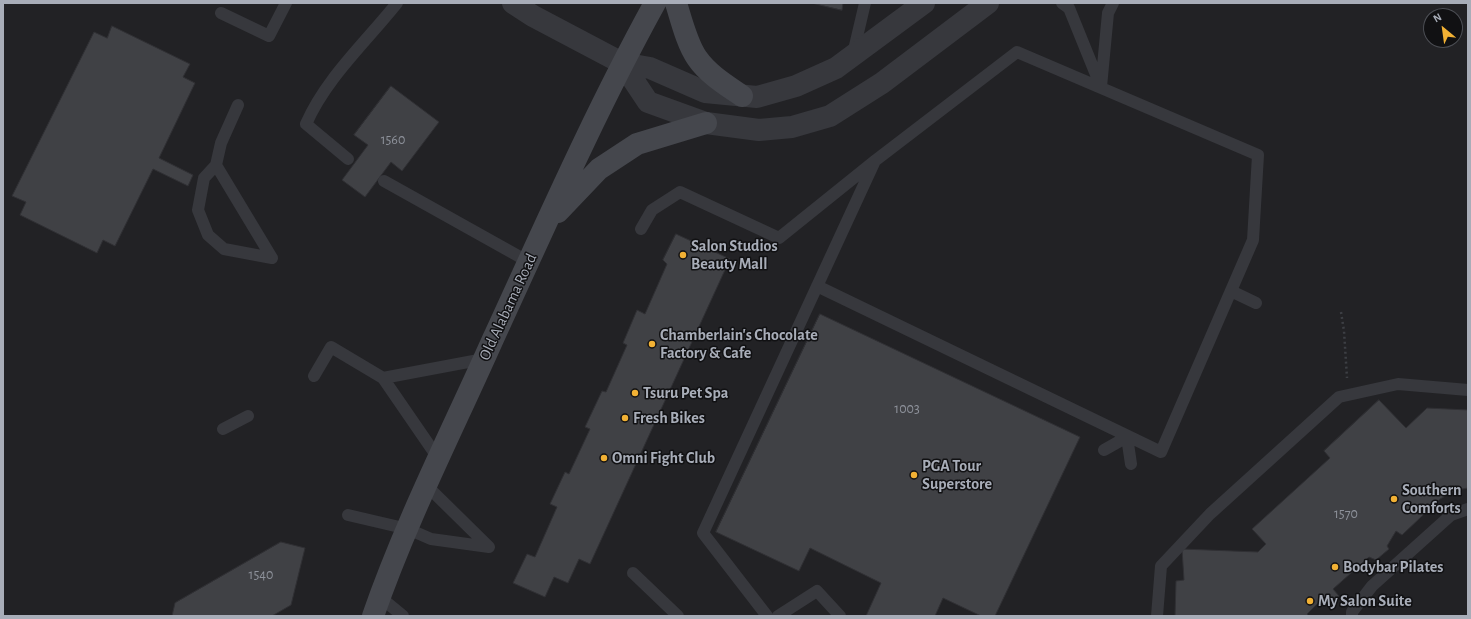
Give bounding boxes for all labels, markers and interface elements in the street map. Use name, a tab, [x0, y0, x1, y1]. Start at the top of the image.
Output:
north arrow	[1423, 8, 1463, 48]
text: N	[1431, 11, 1443, 25]
house number: 1560	[381, 132, 405, 148]
place label: Salon Studios Beauty Mall	[691, 236, 778, 274]
street label: Old Alabama Road	[475, 250, 541, 364]
marker: Salon Studios Beauty Mall	[678, 250, 688, 260]
place label: Chamberlain's Chocolate Factory & Cafe	[660, 325, 818, 363]
marker: Chamberlain's Chocolate Factory & Cafe	[647, 339, 657, 349]
place label: Tsuru Pet Spa	[643, 383, 729, 403]
marker: Tsuru Pet Spa	[630, 388, 640, 398]
house number: 1003	[894, 401, 920, 417]
place label: Fresh Bikes	[633, 408, 705, 428]
marker: Fresh Bikes	[620, 413, 630, 423]
place label: Omni Fight Club	[612, 448, 715, 468]
marker: Omni Fight Club	[599, 453, 609, 463]
place label: PGA Tour Superstore	[922, 456, 992, 494]
marker: PGA Tour Superstore	[909, 470, 919, 480]
place label: Southern Comforts	[1402, 480, 1461, 518]
marker: Southern Comforts	[1389, 494, 1399, 504]
house number: 1570	[1334, 506, 1358, 522]
place label: Bodybar Pilates	[1343, 557, 1444, 577]
marker: Bodybar Pilates	[1330, 562, 1340, 572]
house number: 1540	[249, 567, 273, 583]
place label: My Salon Suite	[1318, 591, 1412, 611]
marker: My Salon Suite	[1305, 596, 1315, 606]

